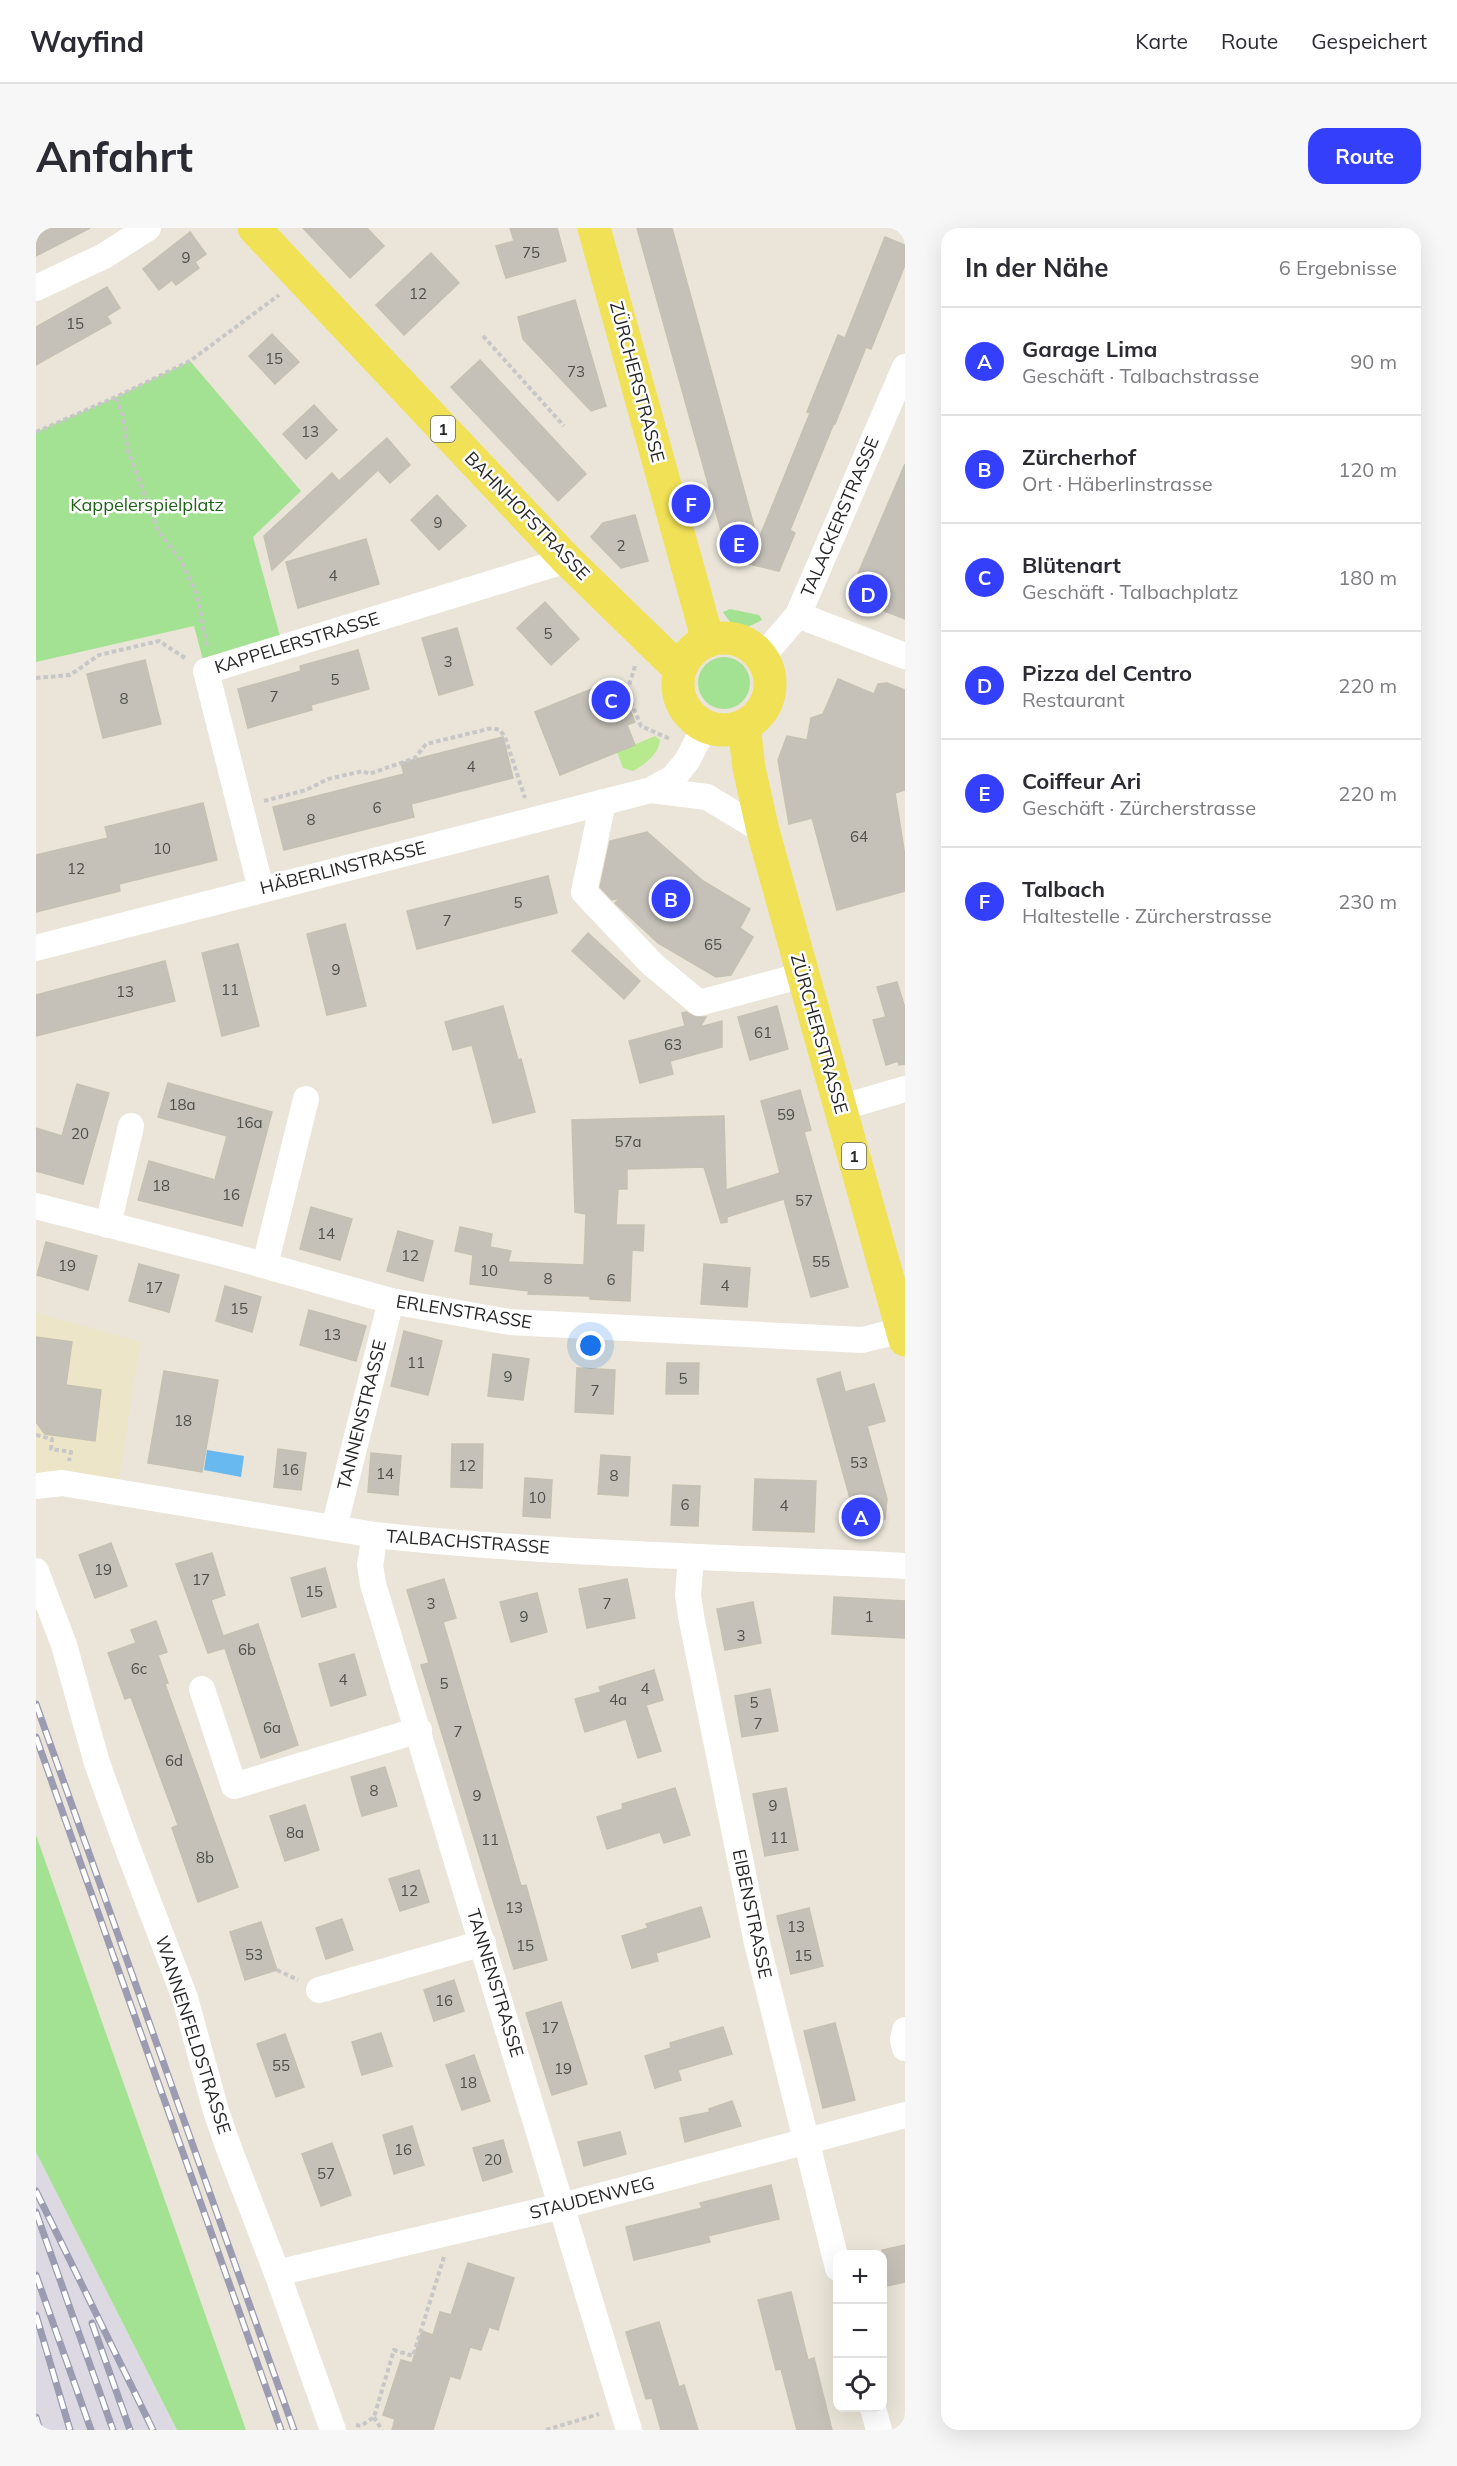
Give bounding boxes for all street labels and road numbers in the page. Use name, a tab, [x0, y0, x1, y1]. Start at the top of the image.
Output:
street label: ZÜRCHERSTRASSE	[605, 299, 670, 465]
road number: 1	[431, 416, 455, 442]
street label: TALACKERSTRASSE	[795, 433, 884, 601]
street label: BAHNHOFSTRASSE	[460, 446, 595, 585]
street label: KAPPELERSTRASSE	[212, 606, 382, 679]
street label: HÄBERLINSTRASSE	[257, 836, 428, 899]
street label: ZÜRCHERSTRASSE	[786, 951, 853, 1117]
road number: 1	[842, 1143, 866, 1169]
street label: ERLENSTRASSE	[395, 1289, 534, 1334]
street label: TANNENSTRASSE	[332, 1337, 391, 1492]
street label: TALBACHSTRASSE	[385, 1524, 551, 1559]
street label: EIBENSTRASSE	[728, 1847, 777, 1981]
street label: TANNENSTRASSE	[462, 1906, 529, 2060]
street label: WANNENFELDSTRASSE	[151, 1933, 236, 2137]
street label: STAUDENWEG	[527, 2171, 657, 2224]

